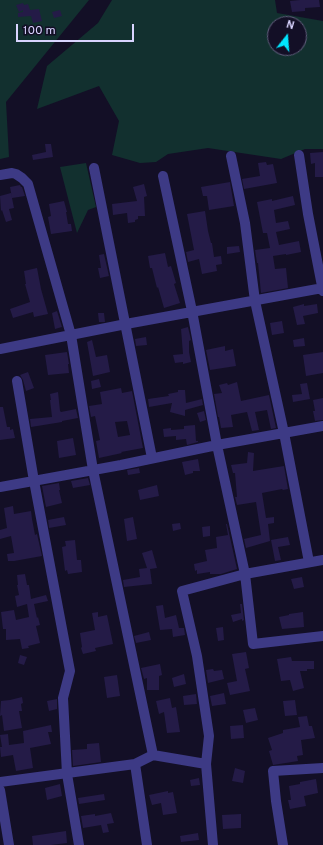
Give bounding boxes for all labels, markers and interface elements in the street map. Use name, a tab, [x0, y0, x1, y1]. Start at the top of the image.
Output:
scale bar	[18, 16, 136, 42]
north arrow	[267, 16, 307, 56]
text: N	[284, 18, 296, 33]
text: 100 m	[23, 23, 56, 39]

